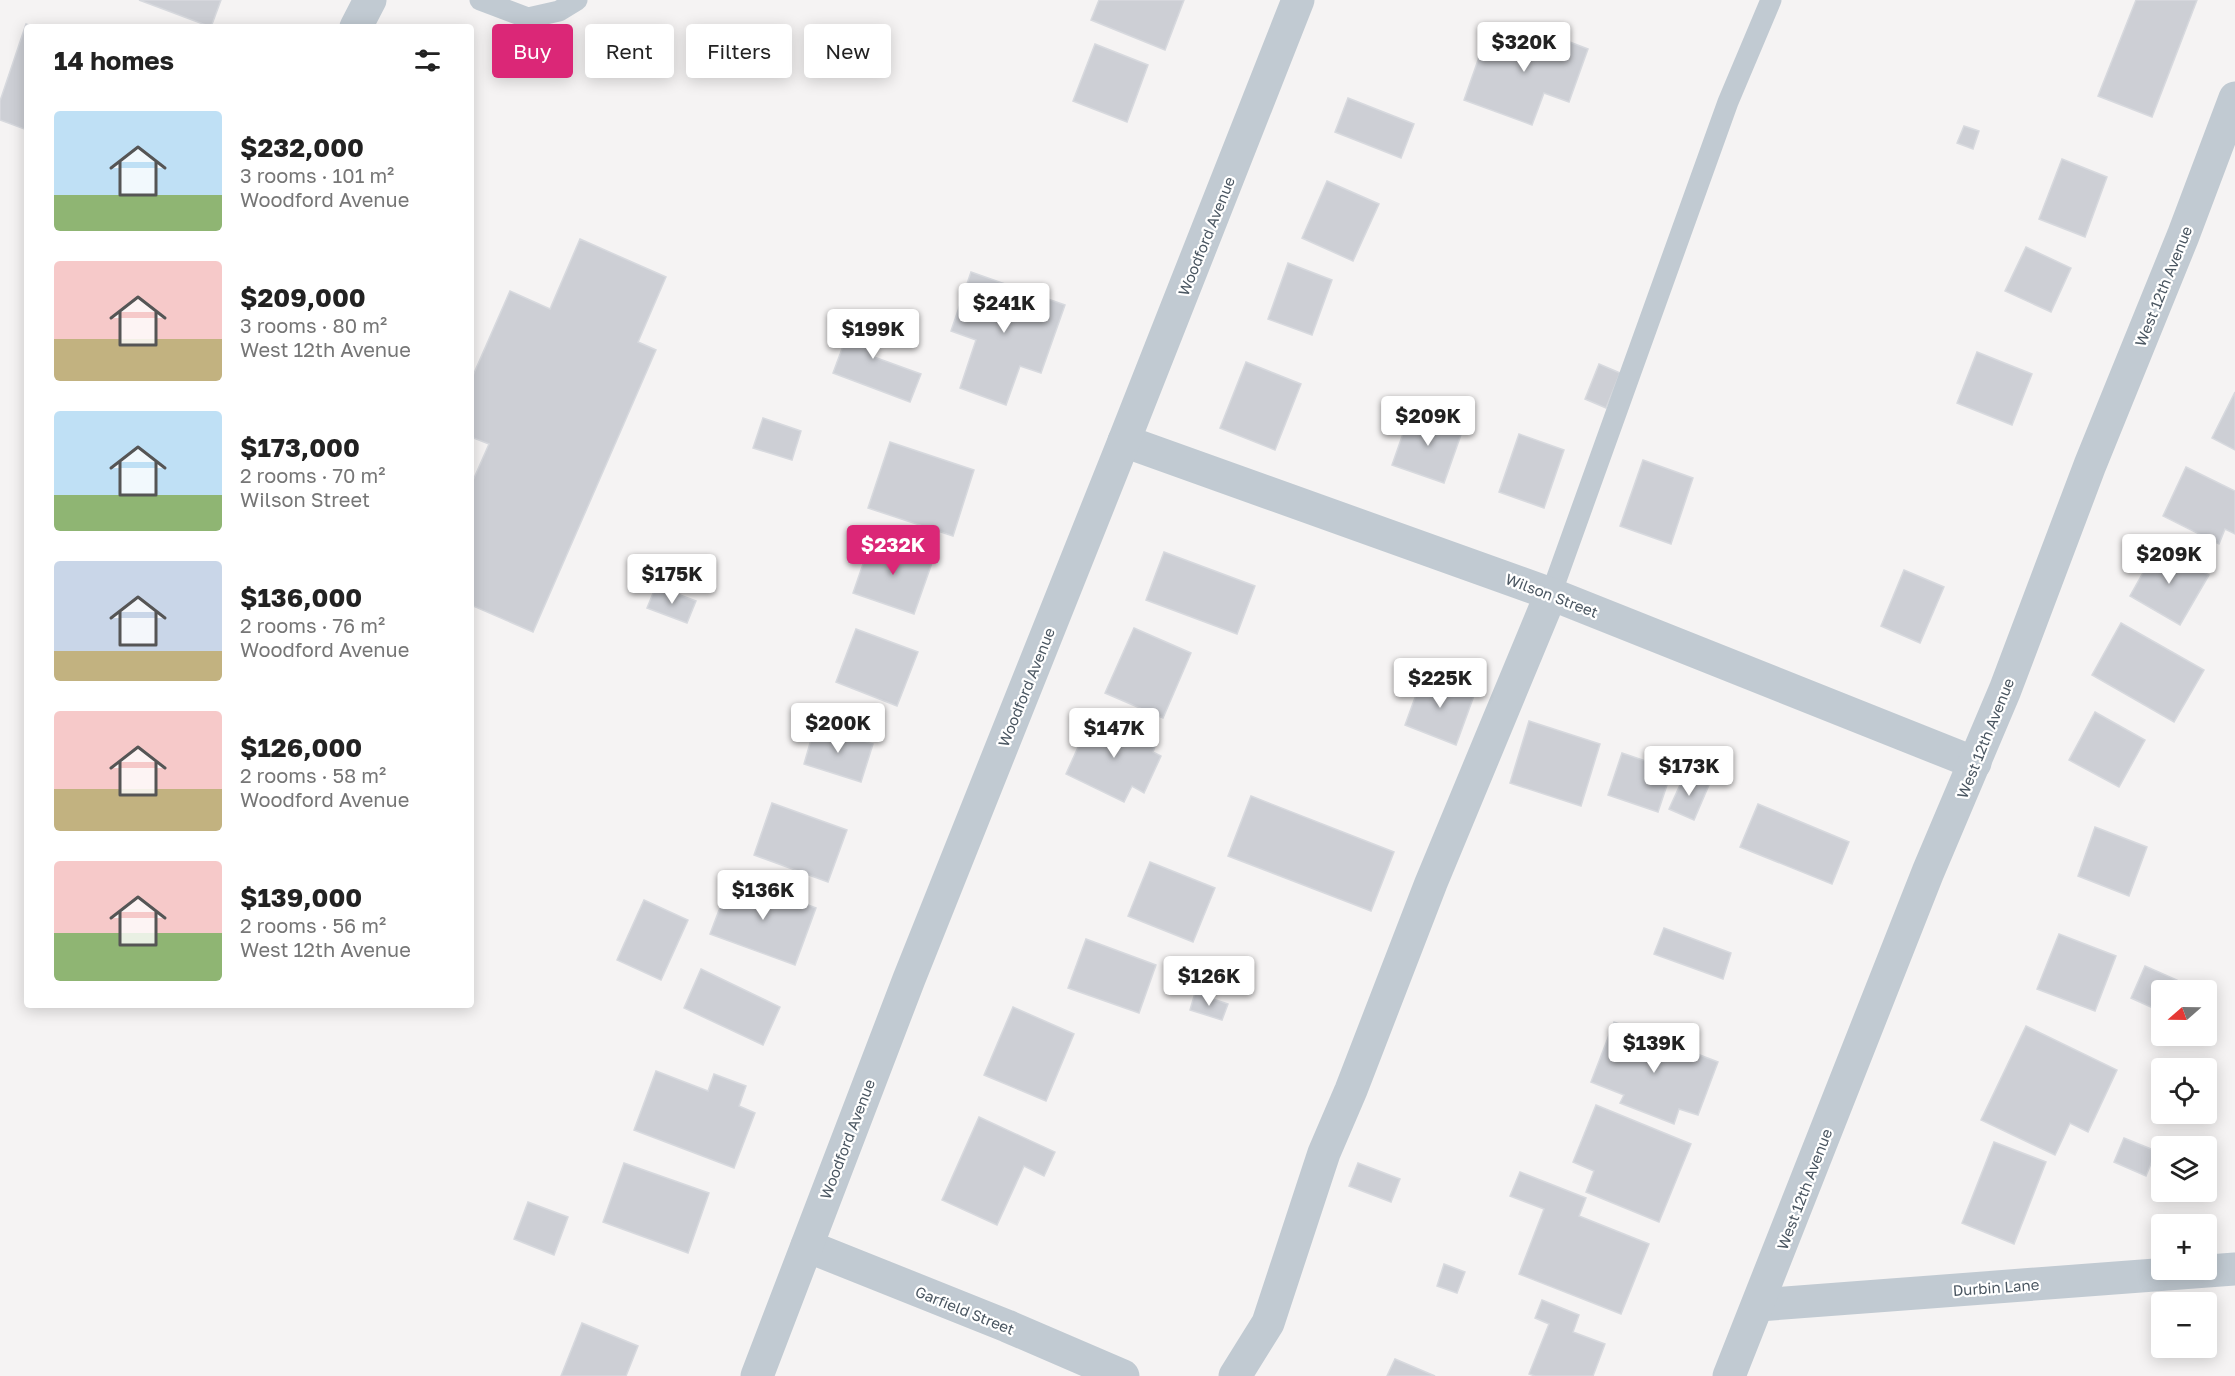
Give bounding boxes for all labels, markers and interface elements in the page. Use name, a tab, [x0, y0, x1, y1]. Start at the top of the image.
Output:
pin: $320K	[1482, 22, 1566, 73]
chip: Buy	[492, 24, 573, 78]
chip: Rent	[585, 24, 674, 78]
chip: Filters	[686, 24, 792, 78]
chip: New	[804, 24, 891, 78]
text: $320K	[1491, 29, 1557, 53]
icon: filters	[411, 44, 444, 77]
text: 14 homes	[54, 45, 174, 76]
text: $232,000	[240, 132, 364, 163]
icon: home	[102, 135, 174, 207]
text: 3 rooms · 101 m²	[240, 163, 394, 187]
street label: Woodford Avenue	[1174, 173, 1238, 298]
text: Woodford Avenue	[240, 187, 409, 211]
street label: West 12th Avenue	[2131, 223, 2195, 349]
text: $209,000	[240, 282, 366, 313]
pin: $241K	[962, 283, 1046, 334]
icon: home	[102, 285, 174, 357]
text: $241K	[973, 290, 1035, 314]
pin: $199K	[831, 309, 915, 360]
text: 3 rooms · 80 m²	[240, 313, 387, 337]
text: $199K	[841, 316, 905, 340]
text: West 12th Avenue	[240, 337, 411, 361]
pin: $209K	[1386, 396, 1470, 447]
text: $209K	[1395, 403, 1461, 427]
text: $173,000	[240, 432, 360, 463]
icon: home	[102, 435, 174, 507]
text: 2 rooms · 70 m²	[240, 463, 385, 487]
text: Wilson Street	[240, 487, 370, 511]
pin: $232K	[851, 525, 935, 576]
text: $232K	[861, 532, 925, 556]
pin: $209K	[2127, 534, 2211, 585]
text: $209K	[2136, 541, 2202, 565]
pin: $175K	[630, 554, 714, 605]
text: $175K	[641, 561, 703, 585]
street label: Wilson Street	[1503, 569, 1601, 621]
text: $136,000	[240, 582, 362, 613]
icon: home	[102, 585, 174, 657]
text: 2 rooms · 76 m²	[240, 613, 385, 637]
street label: Woodford Avenue	[994, 624, 1058, 749]
text: Woodford Avenue	[240, 637, 409, 661]
pin: $225K	[1398, 658, 1482, 709]
text: $225K	[1408, 665, 1472, 689]
street label: West 12th Avenue	[1953, 675, 2017, 801]
pin: $200K	[796, 703, 880, 754]
pin: $147K	[1072, 708, 1156, 759]
text: $200K	[805, 710, 871, 734]
text: $147K	[1083, 715, 1145, 739]
text: $126,000	[240, 732, 362, 763]
icon: home	[102, 735, 174, 807]
pin: $173K	[1647, 746, 1731, 797]
text: $173K	[1658, 753, 1720, 777]
text: 2 rooms · 58 m²	[240, 763, 386, 787]
text: Woodford Avenue	[240, 787, 409, 811]
pin: $136K	[721, 870, 805, 921]
text: $136K	[731, 877, 795, 901]
text: $139,000	[240, 882, 362, 913]
icon: home	[102, 885, 174, 957]
text: 2 rooms · 56 m²	[240, 913, 386, 937]
text: West 12th Avenue	[240, 937, 411, 961]
pin: $126K	[1167, 956, 1251, 1007]
text: $126K	[1177, 963, 1241, 987]
north arrow	[2151, 980, 2217, 1046]
map controls	[2151, 980, 2217, 1358]
pin: $139K	[1612, 1023, 1696, 1074]
text: $139K	[1622, 1030, 1686, 1054]
button: locate	[2151, 1058, 2217, 1124]
street label: Woodford Avenue	[816, 1076, 878, 1202]
street label: West 12th Avenue	[1773, 1126, 1835, 1252]
button: layers	[2151, 1136, 2217, 1202]
button: +	[2151, 1214, 2217, 1280]
street label: Durbin Lane	[1952, 1275, 2040, 1299]
street label: Garfield Street	[913, 1282, 1017, 1338]
button: −	[2151, 1292, 2217, 1358]

